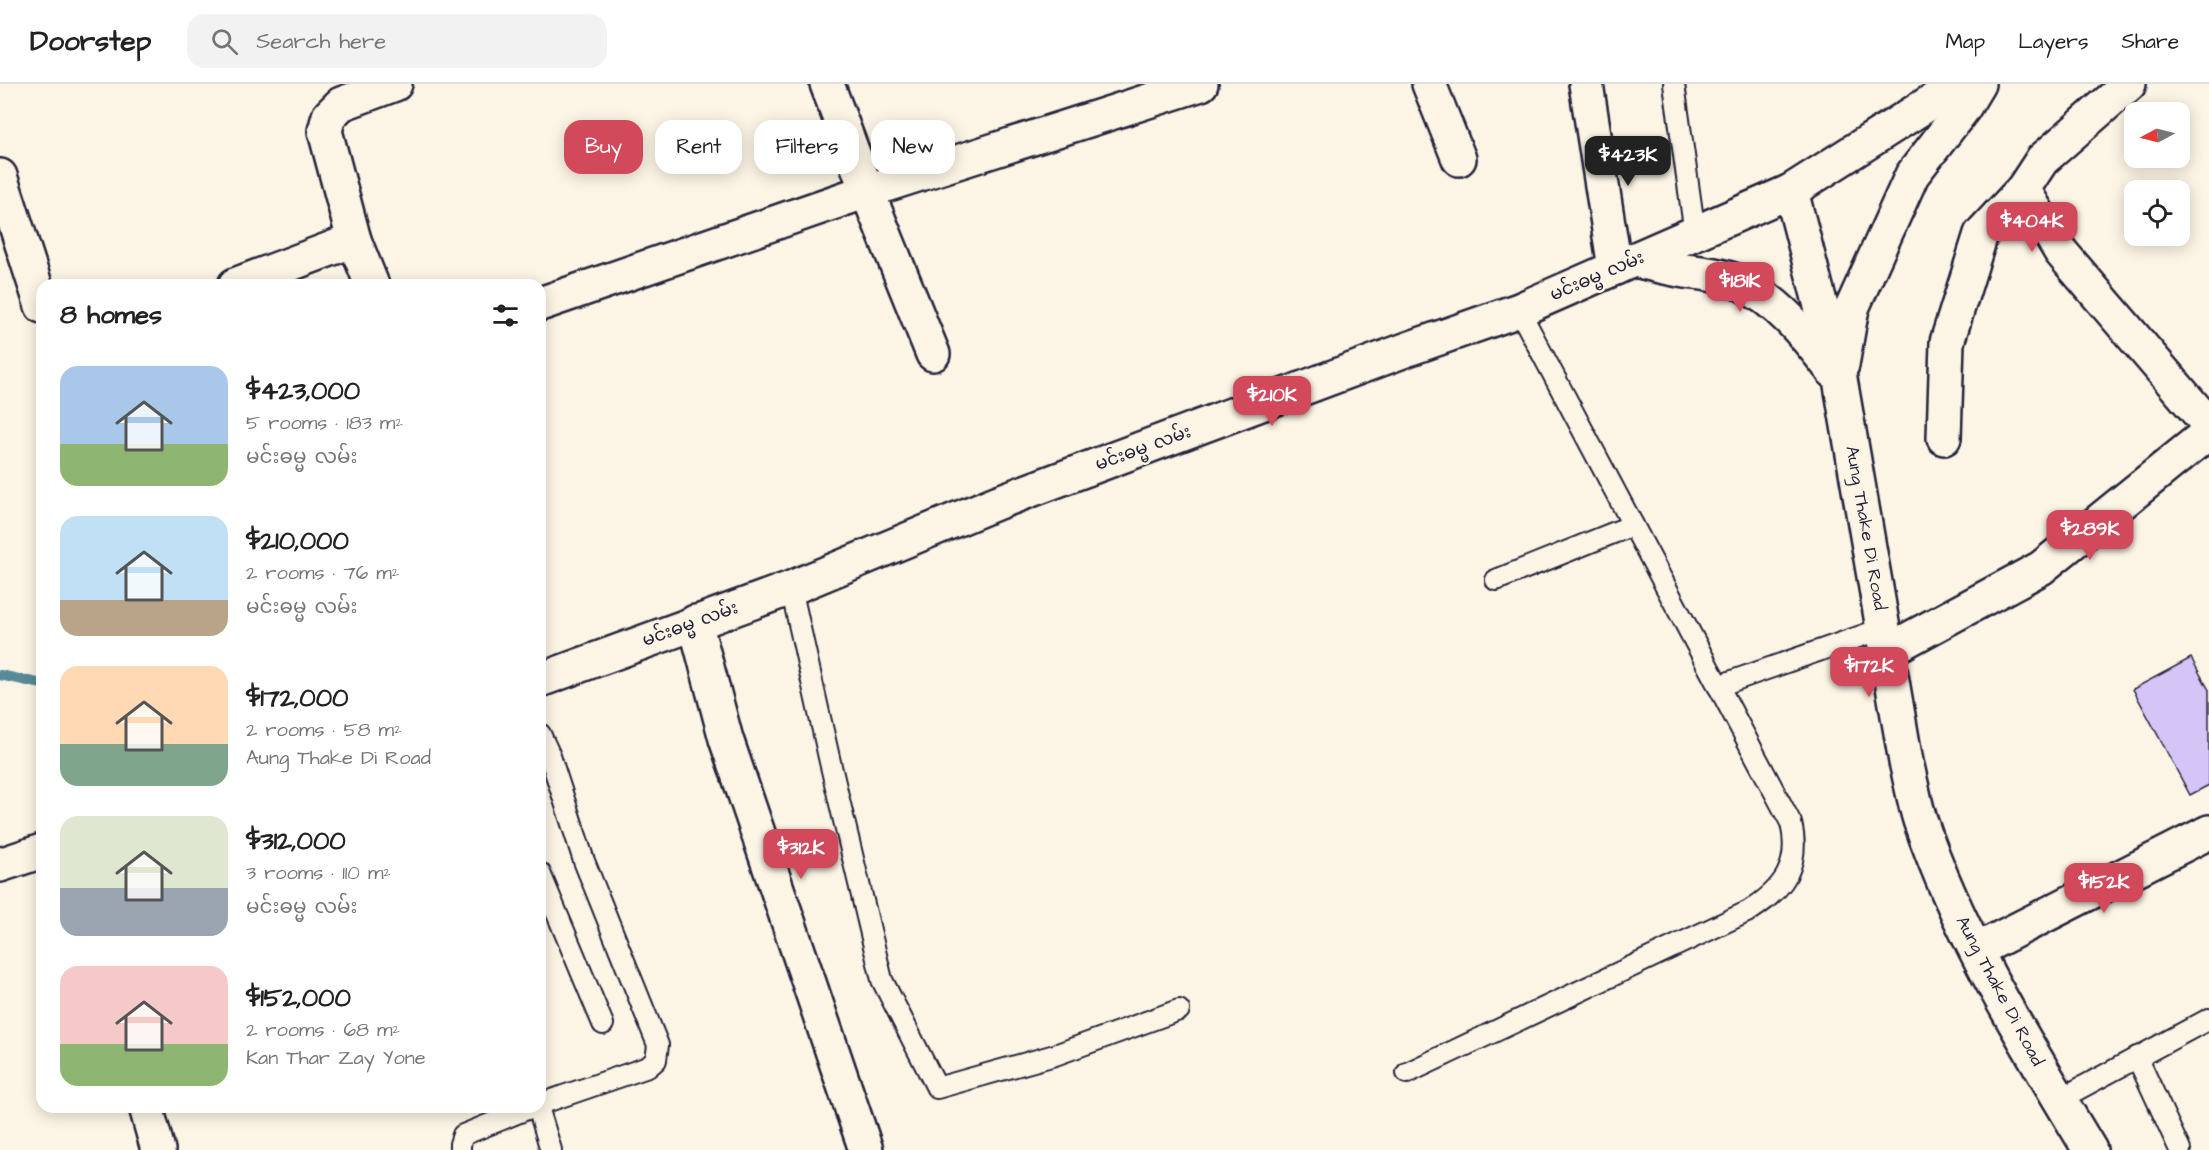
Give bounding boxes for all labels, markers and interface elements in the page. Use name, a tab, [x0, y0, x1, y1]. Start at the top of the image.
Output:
search box	[187, 14, 607, 68]
text: Doorstep	[30, 22, 151, 61]
icon: search	[208, 25, 241, 58]
text: Search here	[256, 26, 386, 57]
text: Map	[1945, 27, 1985, 56]
text: Layers	[2018, 27, 2088, 56]
text: Share	[2121, 27, 2179, 56]
north arrow	[2124, 102, 2190, 168]
map controls	[2124, 102, 2190, 246]
chip: Buy	[564, 120, 643, 174]
chip: Rent	[655, 120, 742, 174]
chip: Filters	[754, 120, 859, 174]
chip: New	[871, 120, 955, 174]
pin: $423K	[1586, 136, 1670, 187]
text: $423K	[1599, 141, 1657, 169]
button: locate	[2124, 180, 2190, 246]
pin: $404K	[1990, 202, 2074, 253]
text: $404K	[2000, 207, 2064, 235]
street label: မင်းဓမ္မ လမ်း	[1546, 244, 1649, 309]
pin: $181K	[1698, 262, 1782, 313]
text: $181K	[1719, 267, 1761, 295]
text: 8 homes	[60, 297, 162, 333]
icon: filters	[489, 299, 522, 332]
text: $423,000	[246, 373, 360, 409]
pin: $210K	[1230, 376, 1314, 427]
text: $210K	[1247, 381, 1297, 409]
icon: home	[108, 390, 180, 462]
text: 5 rooms · 183 m²	[246, 409, 403, 437]
street label: မင်းဓမ္မ လမ်း	[1091, 418, 1195, 479]
text: မင်းဓမ္မ လမ်း	[246, 443, 357, 471]
street label: Aung Thake Di Road	[1838, 444, 1893, 612]
pin: $289K	[2048, 510, 2132, 561]
text: $289K	[2060, 515, 2120, 543]
text: $210,000	[246, 523, 349, 559]
icon: home	[108, 540, 180, 612]
text: 2 rooms · 76 m²	[246, 559, 399, 587]
text: မင်းဓမ္မ လမ်း	[246, 593, 357, 621]
street label: မင်းဓမ္မ လမ်း	[638, 594, 742, 655]
pin: $172K	[1827, 647, 1911, 698]
text: $172K	[1844, 652, 1894, 680]
text: $172,000	[246, 680, 349, 716]
icon: home	[108, 690, 180, 762]
text: 2 rooms · 58 m²	[246, 716, 402, 744]
text: Aung Thake Di Road	[246, 744, 431, 772]
text: $312,000	[246, 823, 346, 859]
pin: $312K	[759, 829, 843, 880]
text: $312K	[777, 834, 825, 862]
icon: home	[108, 840, 180, 912]
text: 3 rooms · 110 m²	[246, 859, 391, 887]
pin: $152K	[2062, 863, 2146, 914]
text: $152K	[2078, 868, 2130, 896]
text: မင်းဓမ္မ လမ်း	[246, 893, 357, 921]
street label: Aung Thake Di Road	[1949, 912, 2050, 1071]
text: $152,000	[246, 980, 351, 1016]
icon: home	[108, 990, 180, 1062]
text: 2 rooms · 68 m²	[246, 1016, 400, 1044]
text: Kan Thar Zay Yone	[246, 1044, 425, 1072]

